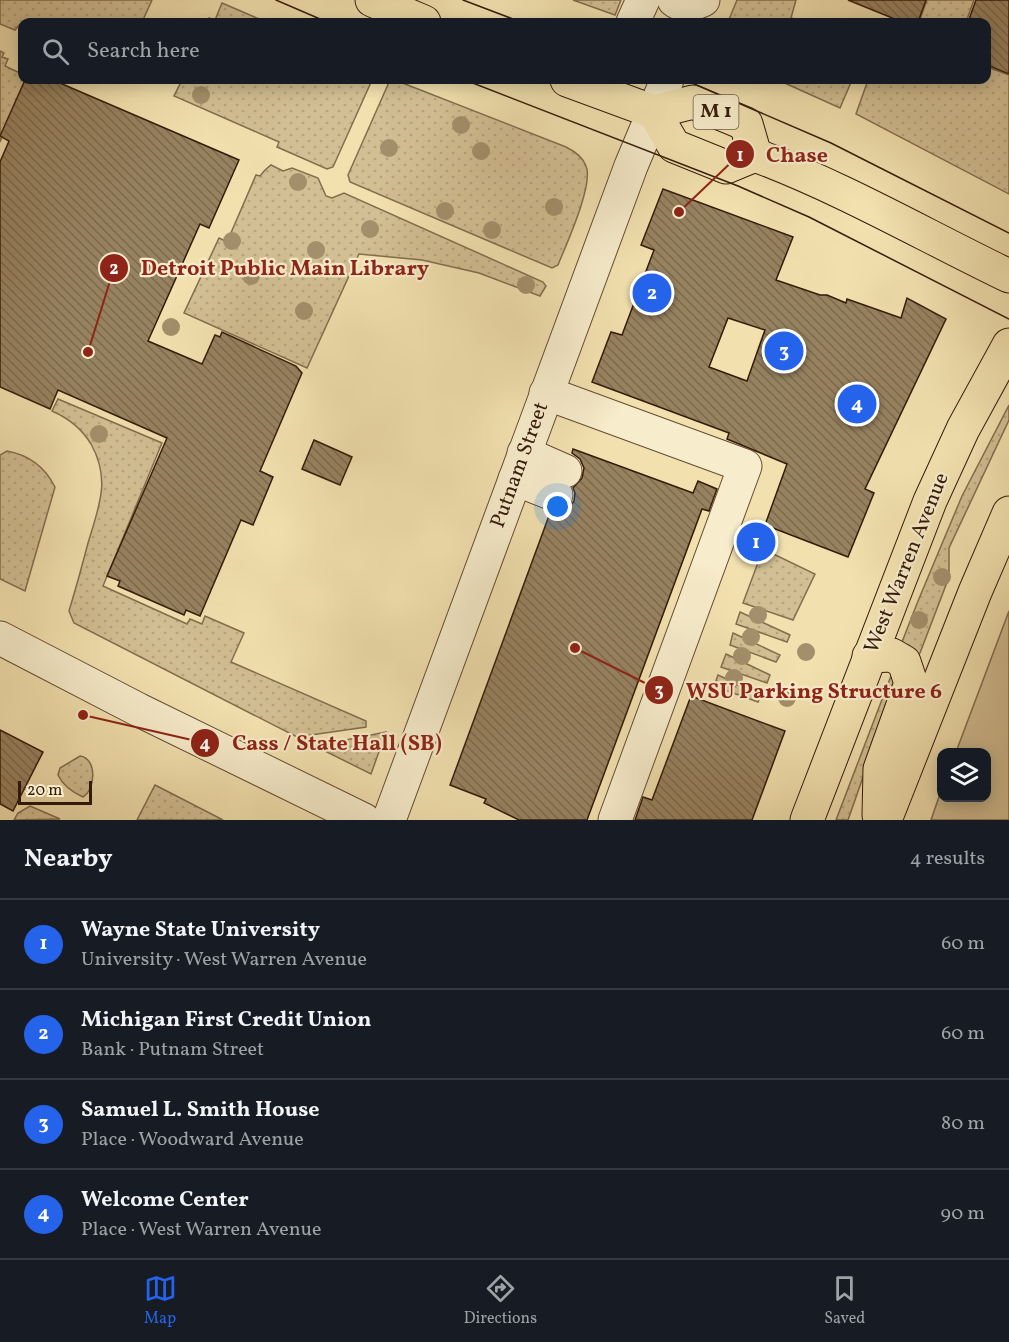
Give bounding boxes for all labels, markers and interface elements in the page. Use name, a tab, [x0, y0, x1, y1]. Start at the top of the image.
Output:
search box	[18, 18, 991, 84]
icon: search	[39, 35, 72, 68]
text: Search here	[87, 36, 200, 67]
road number: M 1	[694, 95, 738, 129]
callout: Chase	[725, 134, 840, 174]
text: Chase	[766, 141, 828, 172]
text: 1	[736, 144, 744, 169]
callout: Detroit Public Main Library	[99, 248, 441, 288]
text: Detroit Public Main Library	[141, 254, 430, 285]
text: 2	[109, 257, 119, 282]
pin: 2	[632, 270, 672, 316]
pin: 3	[764, 328, 804, 374]
pin: 4	[838, 382, 876, 426]
street label: Putnam Street	[484, 398, 556, 532]
street label: West Warren Avenue	[858, 468, 956, 658]
your location	[543, 492, 572, 521]
pin: 1	[736, 520, 776, 564]
callout: WSU Parking Structure 6	[644, 670, 955, 710]
text: WSU Parking Structure 6	[686, 677, 942, 708]
text: 3	[654, 679, 664, 704]
callout: Cass / State Hall (SB)	[190, 723, 454, 763]
text: Cass / State Hall (SB)	[232, 729, 442, 760]
text: 4	[200, 732, 211, 757]
map controls	[937, 748, 991, 802]
button: layers	[937, 748, 991, 802]
scale bar	[18, 778, 92, 806]
text: 20 m	[27, 780, 62, 802]
text: Nearby	[24, 841, 113, 877]
text: 4 results	[910, 845, 985, 873]
text: Wayne State University	[81, 915, 320, 946]
text: 1	[39, 930, 48, 958]
text: 60 m	[941, 930, 985, 958]
text: University · West Warren Avenue	[81, 946, 367, 974]
text: Michigan First Credit Union	[81, 1005, 371, 1036]
text: 2	[38, 1020, 49, 1048]
text: 60 m	[941, 1020, 985, 1048]
text: Bank · Putnam Street	[81, 1036, 264, 1064]
text: Samuel L. Smith House	[81, 1095, 320, 1126]
text: 3	[38, 1110, 49, 1138]
text: 80 m	[941, 1110, 985, 1138]
text: Place · Woodward Avenue	[81, 1126, 304, 1154]
text: Welcome Center	[81, 1185, 249, 1216]
text: 4	[37, 1200, 50, 1228]
text: 90 m	[941, 1200, 985, 1228]
text: Place · West Warren Avenue	[81, 1216, 321, 1244]
tab: Map	[144, 1272, 177, 1330]
tab: Directions	[464, 1272, 537, 1330]
tab: Saved	[824, 1272, 865, 1330]

